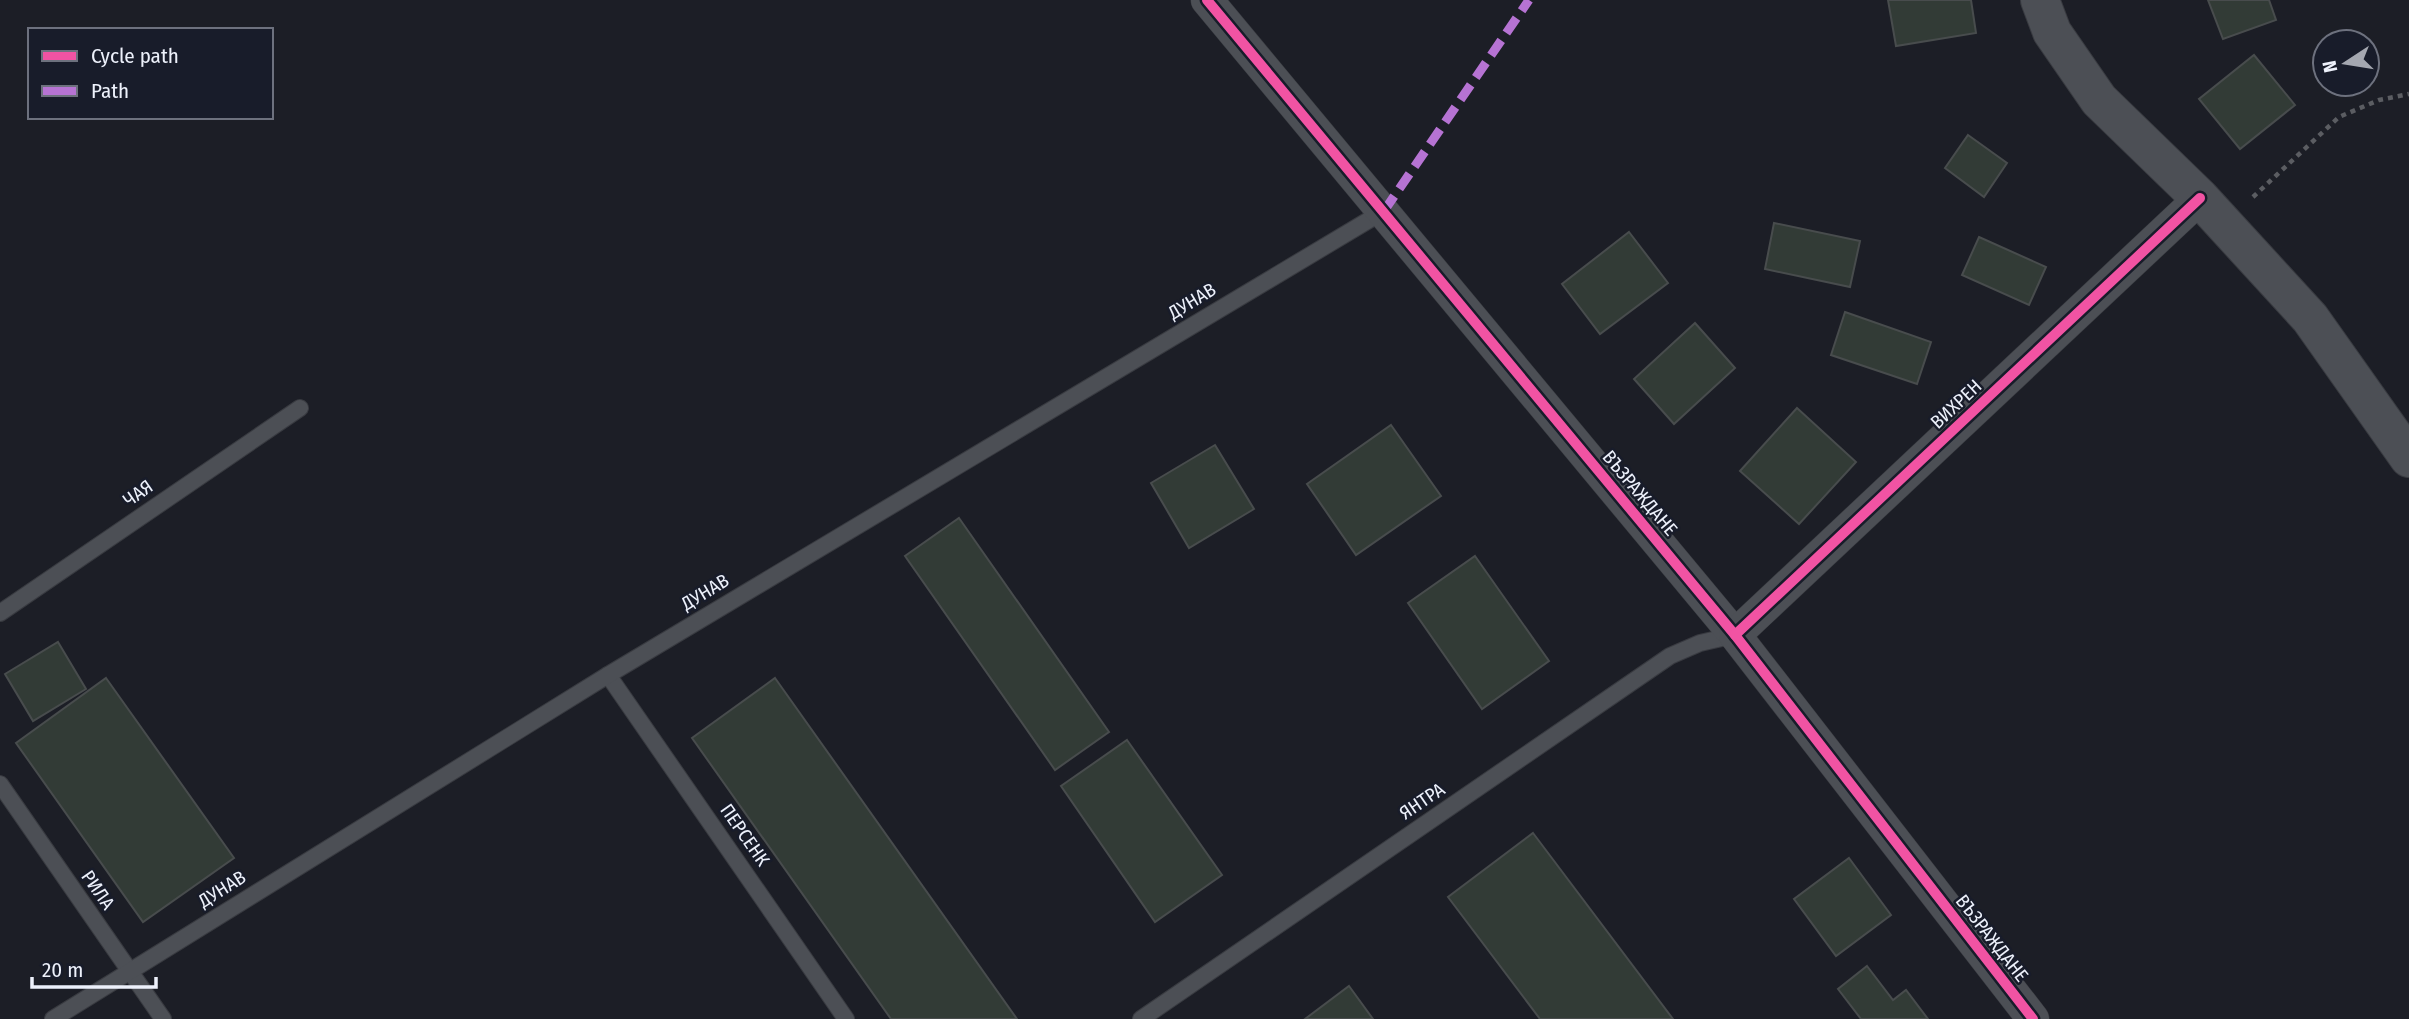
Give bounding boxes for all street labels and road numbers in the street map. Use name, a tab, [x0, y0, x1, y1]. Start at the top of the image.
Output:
street label: ДУНАВ	[1163, 278, 1220, 325]
street label: ВИХРЕН	[1926, 375, 1986, 433]
street label: ВЪЗРАЖДАНЕ	[1598, 446, 1682, 540]
street label: ЧАЯ	[119, 475, 157, 511]
street label: ДУНАВ	[676, 569, 733, 616]
street label: ЯНТРА	[1395, 778, 1449, 824]
street label: ПЕРСЕНК	[715, 800, 775, 870]
street label: РИЛА	[76, 866, 120, 914]
street label: ДУНАВ	[193, 866, 250, 913]
street label: ВЪЗРАЖДАНЕ	[1951, 890, 2033, 986]

